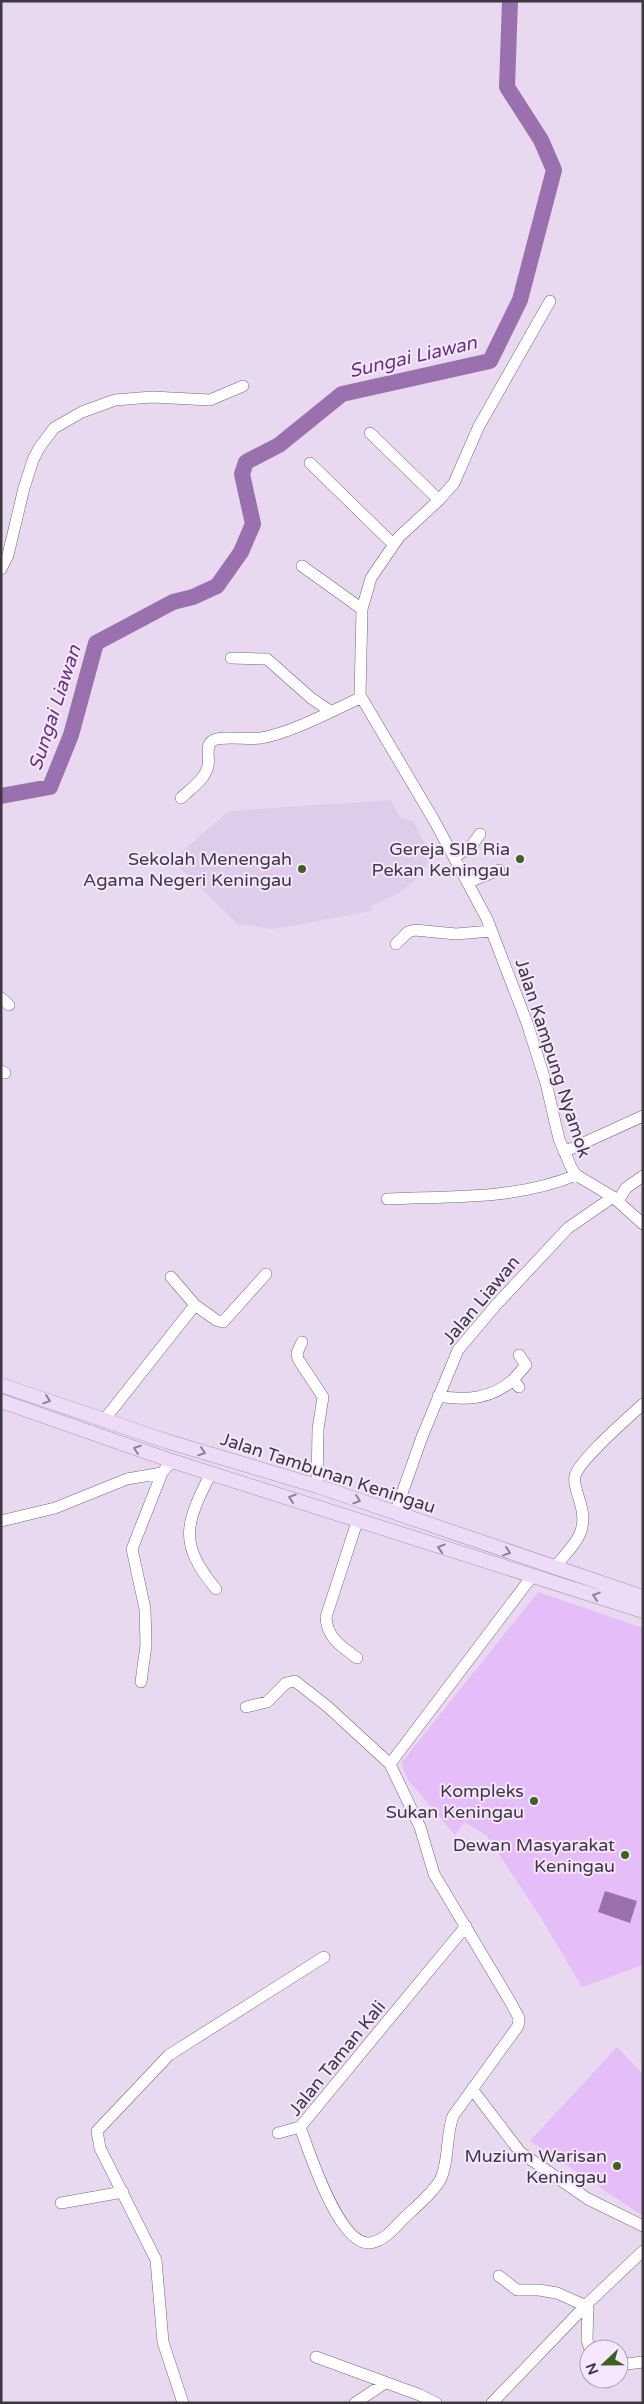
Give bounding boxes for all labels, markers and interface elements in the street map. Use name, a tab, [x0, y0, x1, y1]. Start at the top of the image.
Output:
water label: Sungai Liawan	[347, 332, 479, 382]
water label: Sungai Liawan	[24, 642, 86, 773]
place label: Gereja SIB Ria Pekan Keningau	[372, 838, 510, 881]
place label: Sekolah Menengah Agama Negeri Keningau	[83, 848, 292, 891]
marker: Gereja SIB Ria Pekan Keningau	[514, 853, 526, 865]
marker: Sekolah Menengah Agama Negeri Keningau	[296, 863, 308, 875]
street label: Jalan Kampung Nyamok	[510, 956, 596, 1160]
street label: Jalan Liawan	[438, 1251, 524, 1349]
one-way arrow	[43, 1395, 51, 1405]
street label: Jalan Tambunan Keningau	[218, 1428, 438, 1518]
one-way arrow	[133, 1445, 142, 1455]
one-way arrow	[197, 1446, 205, 1456]
one-way arrow	[288, 1494, 297, 1504]
one-way arrow	[352, 1494, 361, 1504]
one-way arrow	[438, 1543, 446, 1553]
one-way arrow	[503, 1546, 511, 1556]
one-way arrow	[593, 1592, 601, 1602]
place label: Kompleks Sukan Keningau	[386, 1780, 524, 1823]
marker: Kompleks Sukan Keningau	[528, 1795, 540, 1807]
place label: Dewan Masyarakat Keningau	[453, 1834, 615, 1877]
marker: Dewan Masyarakat Keningau	[619, 1849, 631, 1861]
street label: Jalan Taman Kali	[284, 1996, 390, 2120]
place label: Muzium Warisan Keningau	[465, 2145, 607, 2188]
marker: Muzium Warisan Keningau	[611, 2160, 623, 2172]
north arrow	[579, 2339, 629, 2389]
text: N	[582, 2360, 602, 2377]

